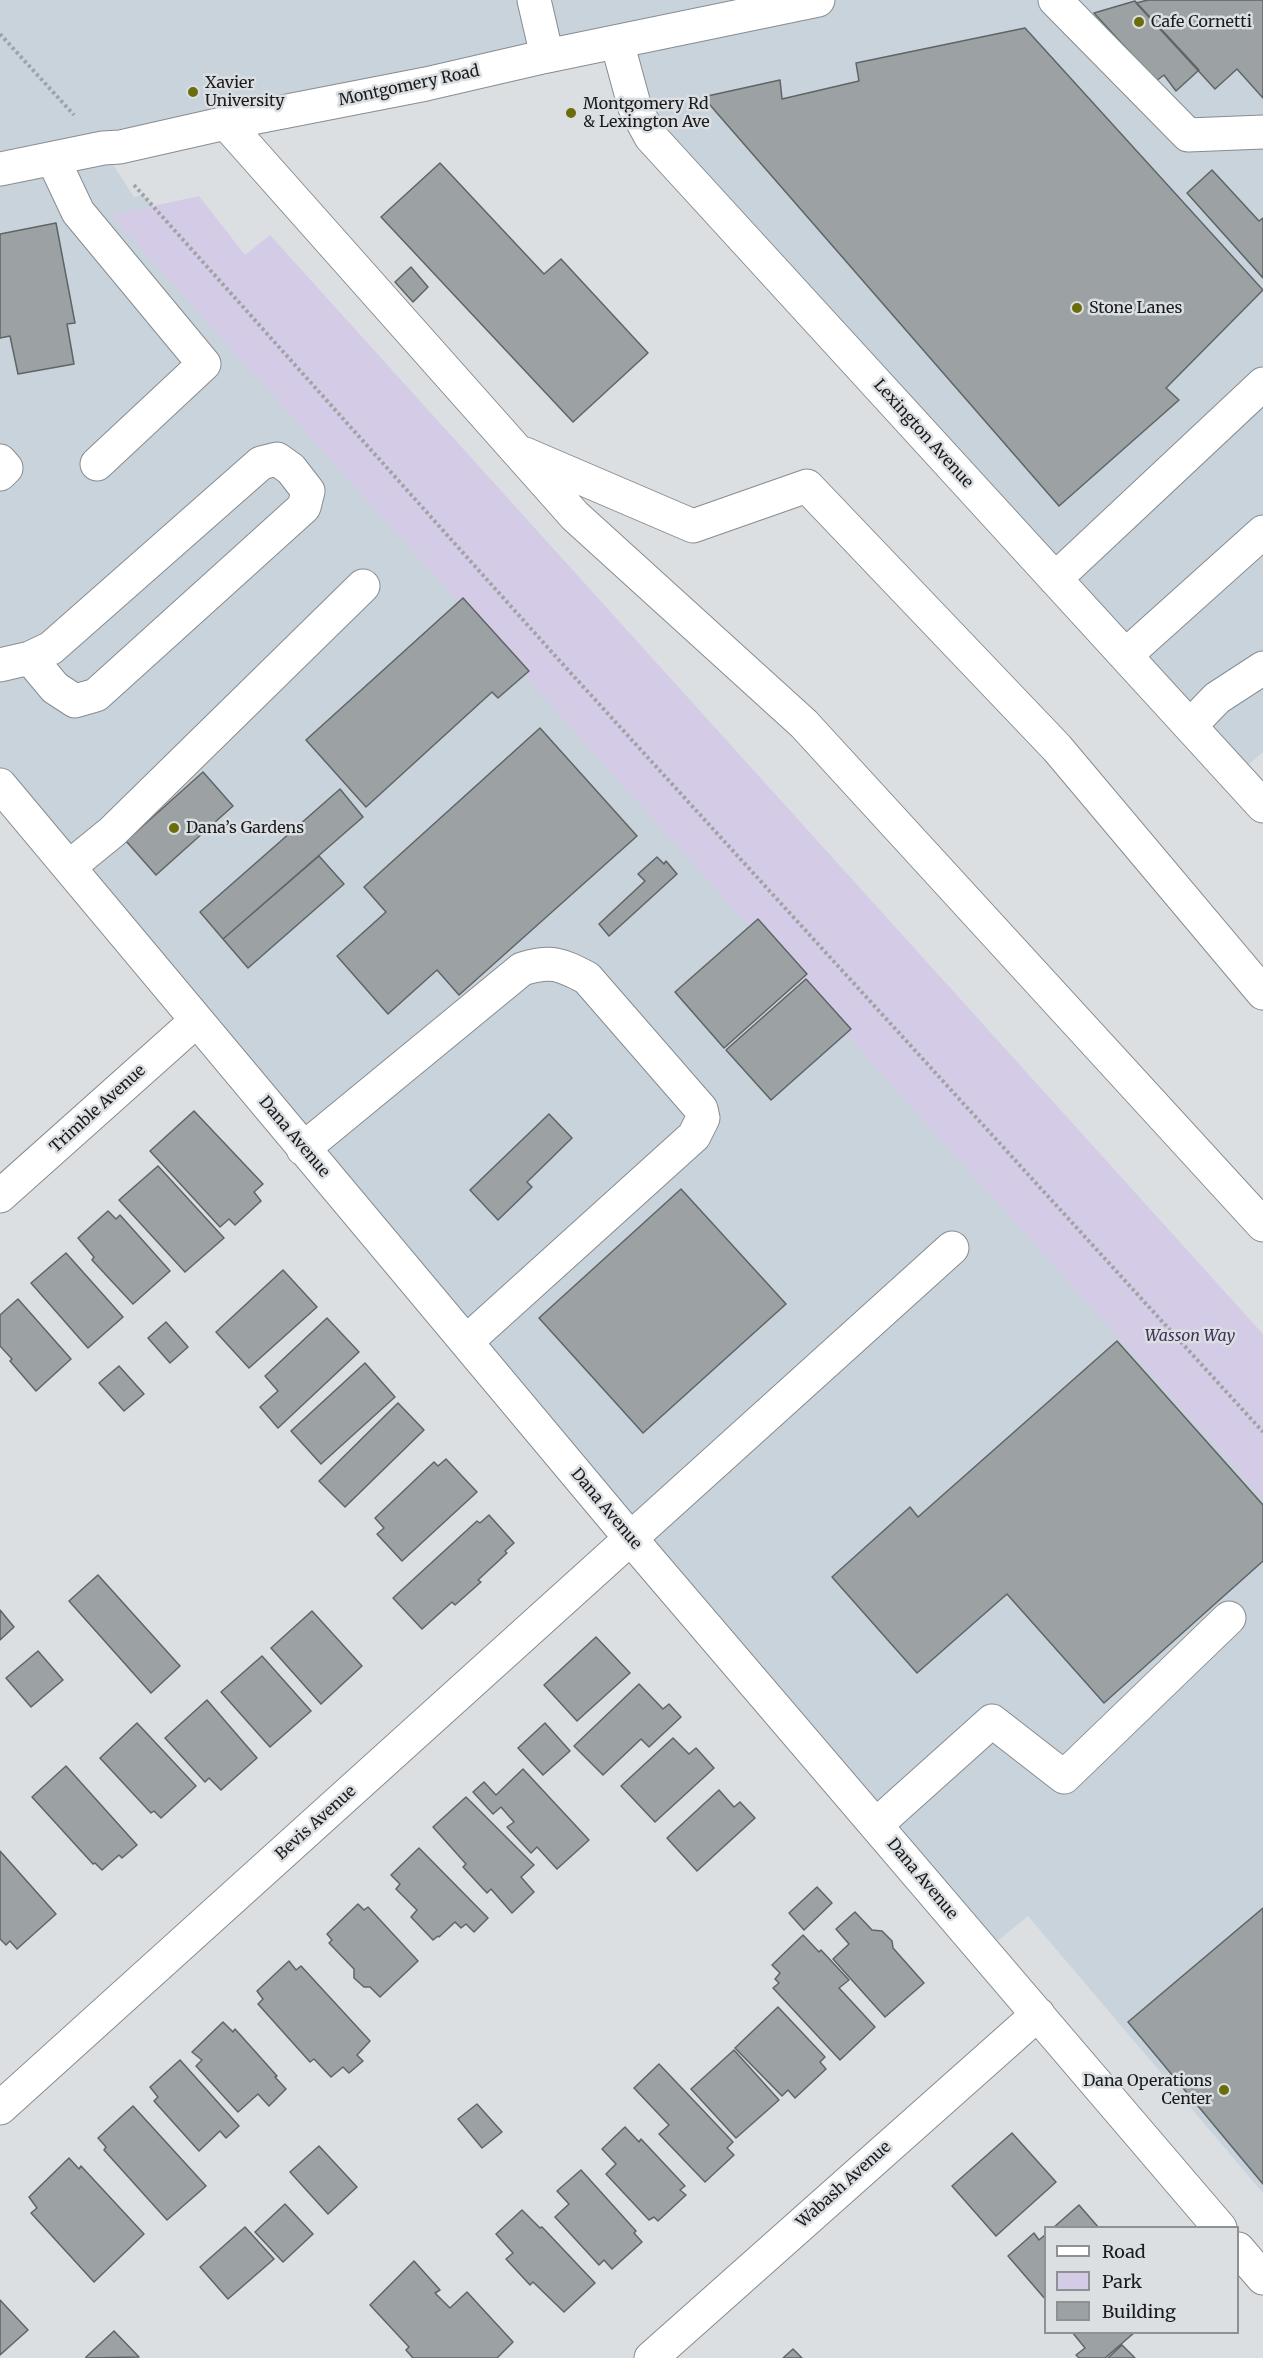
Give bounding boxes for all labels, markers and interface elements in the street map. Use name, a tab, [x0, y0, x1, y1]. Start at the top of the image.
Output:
place label: Cafe Cornetti	[1151, 12, 1252, 32]
marker: Cafe Cornetti	[1132, 15, 1146, 29]
street label: Montgomery Road	[337, 62, 481, 110]
place label: Xavier University	[205, 73, 285, 111]
marker: Xavier University	[186, 85, 200, 99]
place label: Montgomery Rd & Lexington Ave	[583, 94, 710, 132]
marker: Montgomery Rd & Lexington Ave	[564, 106, 578, 120]
place label: Stone Lanes	[1089, 298, 1182, 318]
marker: Stone Lanes	[1070, 301, 1084, 315]
street label: Lexington Avenue	[869, 376, 977, 492]
place label: Dana’s Gardens	[186, 818, 304, 838]
marker: Dana’s Gardens	[167, 821, 181, 835]
street label: Trimble Avenue	[46, 1061, 150, 1157]
street label: Dana Avenue	[255, 1093, 333, 1181]
park label: Wasson Way	[1145, 1326, 1235, 1346]
street label: Dana Avenue	[567, 1465, 645, 1553]
street label: Bevis Avenue	[272, 1782, 360, 1864]
street label: Dana Avenue	[883, 1835, 961, 1923]
place label: Dana Operations Center	[1083, 2071, 1212, 2109]
marker: Dana Operations Center	[1217, 2083, 1231, 2097]
street label: Wabash Avenue	[793, 2138, 895, 2232]
legend	[1044, 2226, 1239, 2334]
text: Road	[1102, 2240, 1146, 2263]
text: Park	[1102, 2270, 1142, 2293]
text: Building	[1102, 2300, 1176, 2323]

